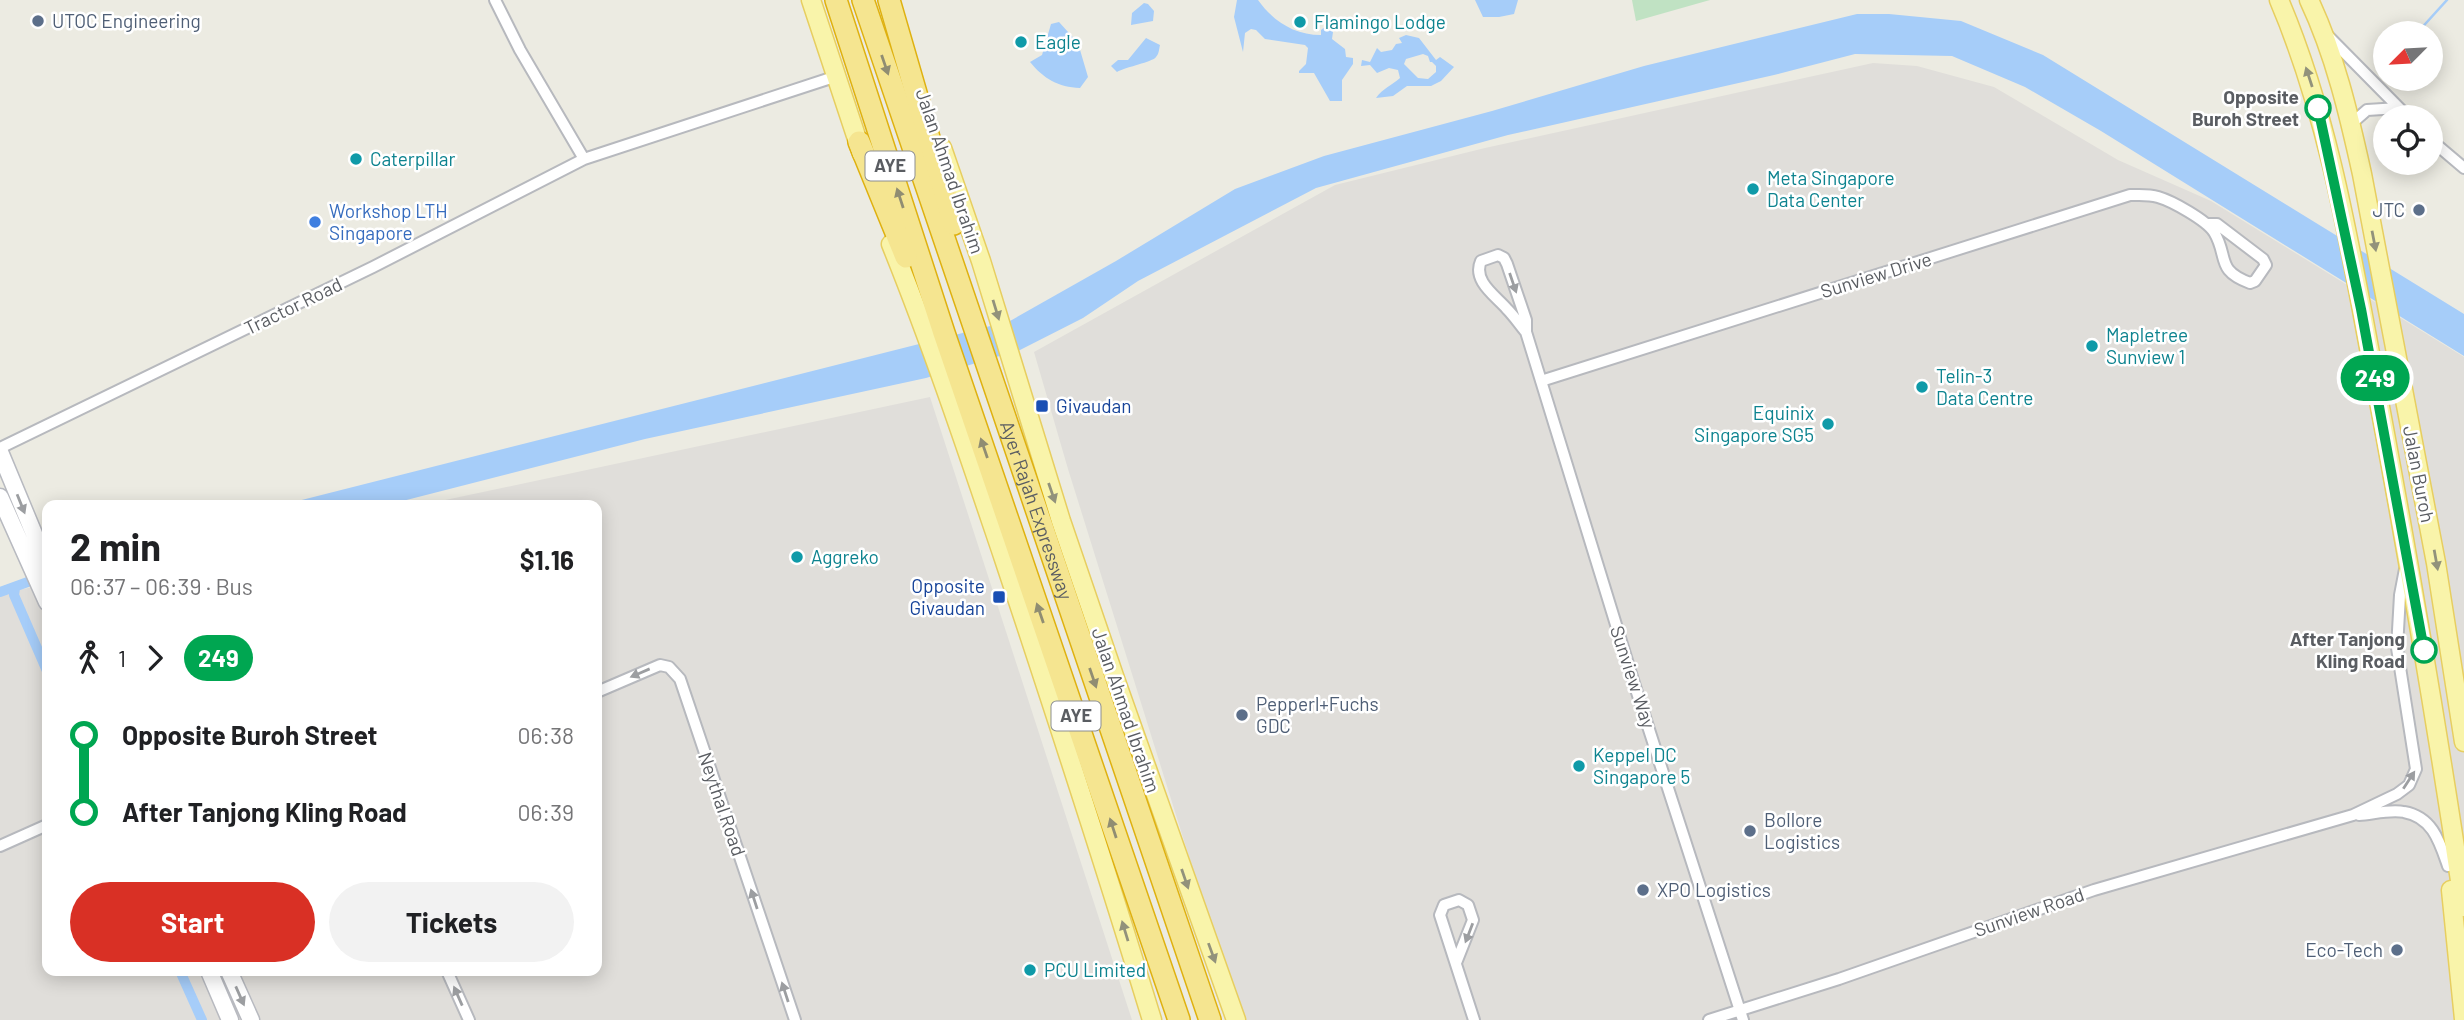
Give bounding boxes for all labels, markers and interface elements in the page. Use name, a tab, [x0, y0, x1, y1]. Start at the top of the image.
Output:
place label: UTOC Engineering	[52, 9, 201, 32]
place label: Flamingo Lodge	[1314, 10, 1446, 33]
marker: UTOC Engineering	[30, 13, 46, 29]
marker: Flamingo Lodge	[1292, 14, 1308, 30]
north arrow	[2373, 21, 2443, 91]
map controls	[2373, 21, 2443, 175]
place label: Eagle	[1035, 30, 1081, 53]
marker: Eagle	[1013, 34, 1029, 50]
one-way arrow	[880, 54, 891, 75]
one-way arrow	[2303, 67, 2313, 88]
street label: Jalan Ahmad Ibrahim	[911, 85, 989, 256]
place label: Opposite Buroh Street	[2192, 85, 2299, 130]
marker: Opposite Buroh Street	[2305, 95, 2331, 121]
button: locate	[2373, 105, 2443, 175]
place label: Caterpillar	[370, 147, 455, 170]
marker: Caterpillar	[348, 151, 364, 167]
road number: AYE	[866, 152, 914, 181]
place label: Meta Singapore Data Center	[1767, 166, 1895, 211]
marker: Meta Singapore Data Center	[1745, 181, 1761, 197]
one-way arrow	[894, 187, 905, 208]
place label: JTC	[2373, 198, 2405, 221]
place label: Workshop LTH Singapore	[329, 199, 448, 244]
marker: JTC	[2411, 202, 2427, 218]
marker: Workshop LTH Singapore	[307, 214, 323, 230]
one-way arrow	[2369, 230, 2380, 252]
street label: Sunview Drive	[1818, 247, 1934, 302]
street label: Tractor Road	[240, 272, 345, 339]
one-way arrow	[1509, 272, 1519, 293]
one-way arrow	[991, 300, 1001, 321]
place label: Mapletree Sunview 1	[2106, 323, 2188, 368]
marker: Mapletree Sunview 1	[2084, 338, 2100, 354]
line badge: 249	[2335, 355, 2415, 401]
text: 249	[2355, 363, 2395, 392]
place label: Telin-3 Data Centre	[1936, 364, 2033, 409]
marker: Telin-3 Data Centre	[1914, 379, 1930, 395]
place label: Givaudan	[1056, 394, 1132, 417]
marker: Givaudan	[1034, 398, 1050, 414]
place label: Equinix Singapore SG5	[1694, 401, 1814, 446]
marker: Equinix Singapore SG5	[1820, 416, 1836, 432]
street label: Ayer Rajah Expressway	[996, 418, 1078, 603]
street label: Jalan Buroh	[2399, 424, 2440, 524]
one-way arrow	[978, 438, 989, 459]
one-way arrow	[1047, 483, 1058, 504]
one-way arrow	[16, 494, 27, 515]
text: 2 min	[70, 523, 161, 569]
text: $1.16	[520, 544, 574, 575]
place label: Aggreko	[811, 545, 879, 568]
marker: Aggreko	[789, 549, 805, 565]
one-way arrow	[2431, 550, 2442, 572]
text: 06:37 – 06:39 · Bus	[70, 572, 253, 600]
place label: Opposite Givaudan	[909, 574, 985, 619]
marker: Opposite Givaudan	[991, 589, 1007, 605]
one-way arrow	[1034, 602, 1045, 623]
street label: Sunview Way	[1606, 623, 1661, 731]
street label: Jalan Ahmad Ibrahim	[1087, 624, 1165, 795]
place label: After Tanjong Kling Road	[2290, 627, 2405, 672]
marker: After Tanjong Kling Road	[2411, 637, 2437, 663]
icon: walk	[70, 639, 108, 677]
icon: forward	[136, 639, 174, 677]
text: 249	[198, 643, 239, 672]
text: 1	[118, 644, 126, 672]
one-way arrow	[630, 667, 650, 679]
one-way arrow	[1088, 668, 1098, 689]
place label: Pepperl+Fuchs GDC	[1256, 692, 1379, 737]
road number: AYE	[1052, 702, 1100, 730]
marker: Pepperl+Fuchs GDC	[1234, 707, 1250, 723]
text: Opposite Buroh Street	[122, 719, 377, 750]
text: 06:38	[518, 721, 574, 749]
place label: Keppel DC Singapore 5	[1593, 743, 1690, 788]
street label: Neythal Road	[694, 749, 751, 859]
marker: Keppel DC Singapore 5	[1571, 758, 1587, 774]
one-way arrow	[2402, 770, 2415, 790]
text: After Tanjong Kling Road	[122, 796, 407, 827]
text: 06:39	[518, 798, 574, 826]
place label: Bollore Logistics	[1764, 808, 1840, 853]
one-way arrow	[1108, 818, 1118, 839]
marker: Bollore Logistics	[1742, 823, 1758, 839]
one-way arrow	[1180, 868, 1191, 889]
place label: XPO Logistics	[1657, 878, 1771, 901]
button: Start	[70, 882, 315, 962]
button: Tickets	[329, 882, 574, 962]
marker: XPO Logistics	[1635, 882, 1651, 898]
street label: Sunview Road	[1971, 882, 2087, 941]
one-way arrow	[749, 889, 759, 910]
one-way arrow	[1119, 921, 1129, 942]
one-way arrow	[1463, 923, 1474, 944]
place label: Eco-Tech	[2305, 938, 2383, 961]
marker: Eco-Tech	[2389, 942, 2405, 958]
one-way arrow	[1207, 943, 1218, 964]
place label: PCU Limited	[1044, 958, 1146, 981]
marker: PCU Limited	[1022, 962, 1038, 978]
one-way arrow	[779, 981, 790, 1002]
one-way arrow	[235, 985, 246, 1006]
one-way arrow	[452, 985, 463, 1006]

